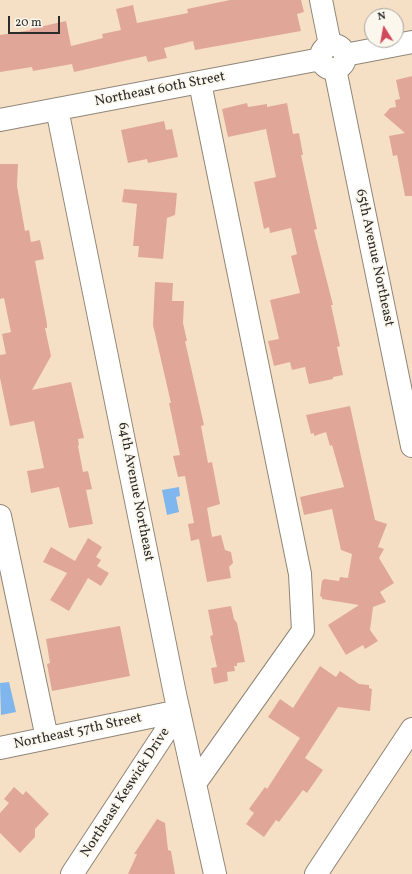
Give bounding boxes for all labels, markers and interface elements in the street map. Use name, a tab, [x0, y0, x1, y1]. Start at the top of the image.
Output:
scale bar	[10, 8, 62, 34]
north arrow	[364, 8, 404, 48]
text: N	[376, 9, 387, 25]
text: 20 m	[15, 15, 42, 31]
street label: Northeast 60th Street	[93, 69, 227, 111]
street label: 65th Avenue Northeast	[351, 188, 397, 328]
street label: 64th Avenue Northeast	[113, 421, 157, 563]
street label: Northeast 57th Street	[12, 710, 144, 754]
street label: Northeast Keswick Drive	[78, 725, 174, 861]

